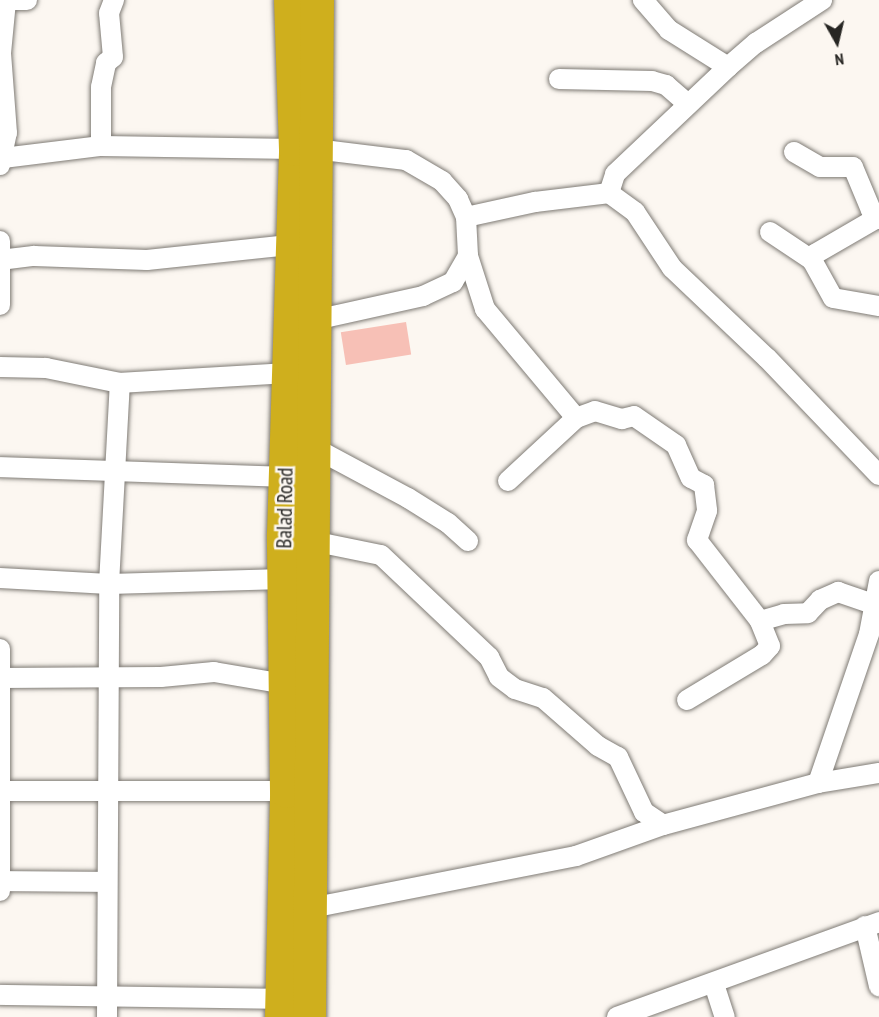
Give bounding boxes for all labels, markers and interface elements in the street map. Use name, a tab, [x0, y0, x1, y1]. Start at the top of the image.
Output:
north arrow	[807, 12, 867, 72]
text: N	[834, 49, 845, 70]
street label: Balad Road	[272, 467, 298, 549]

